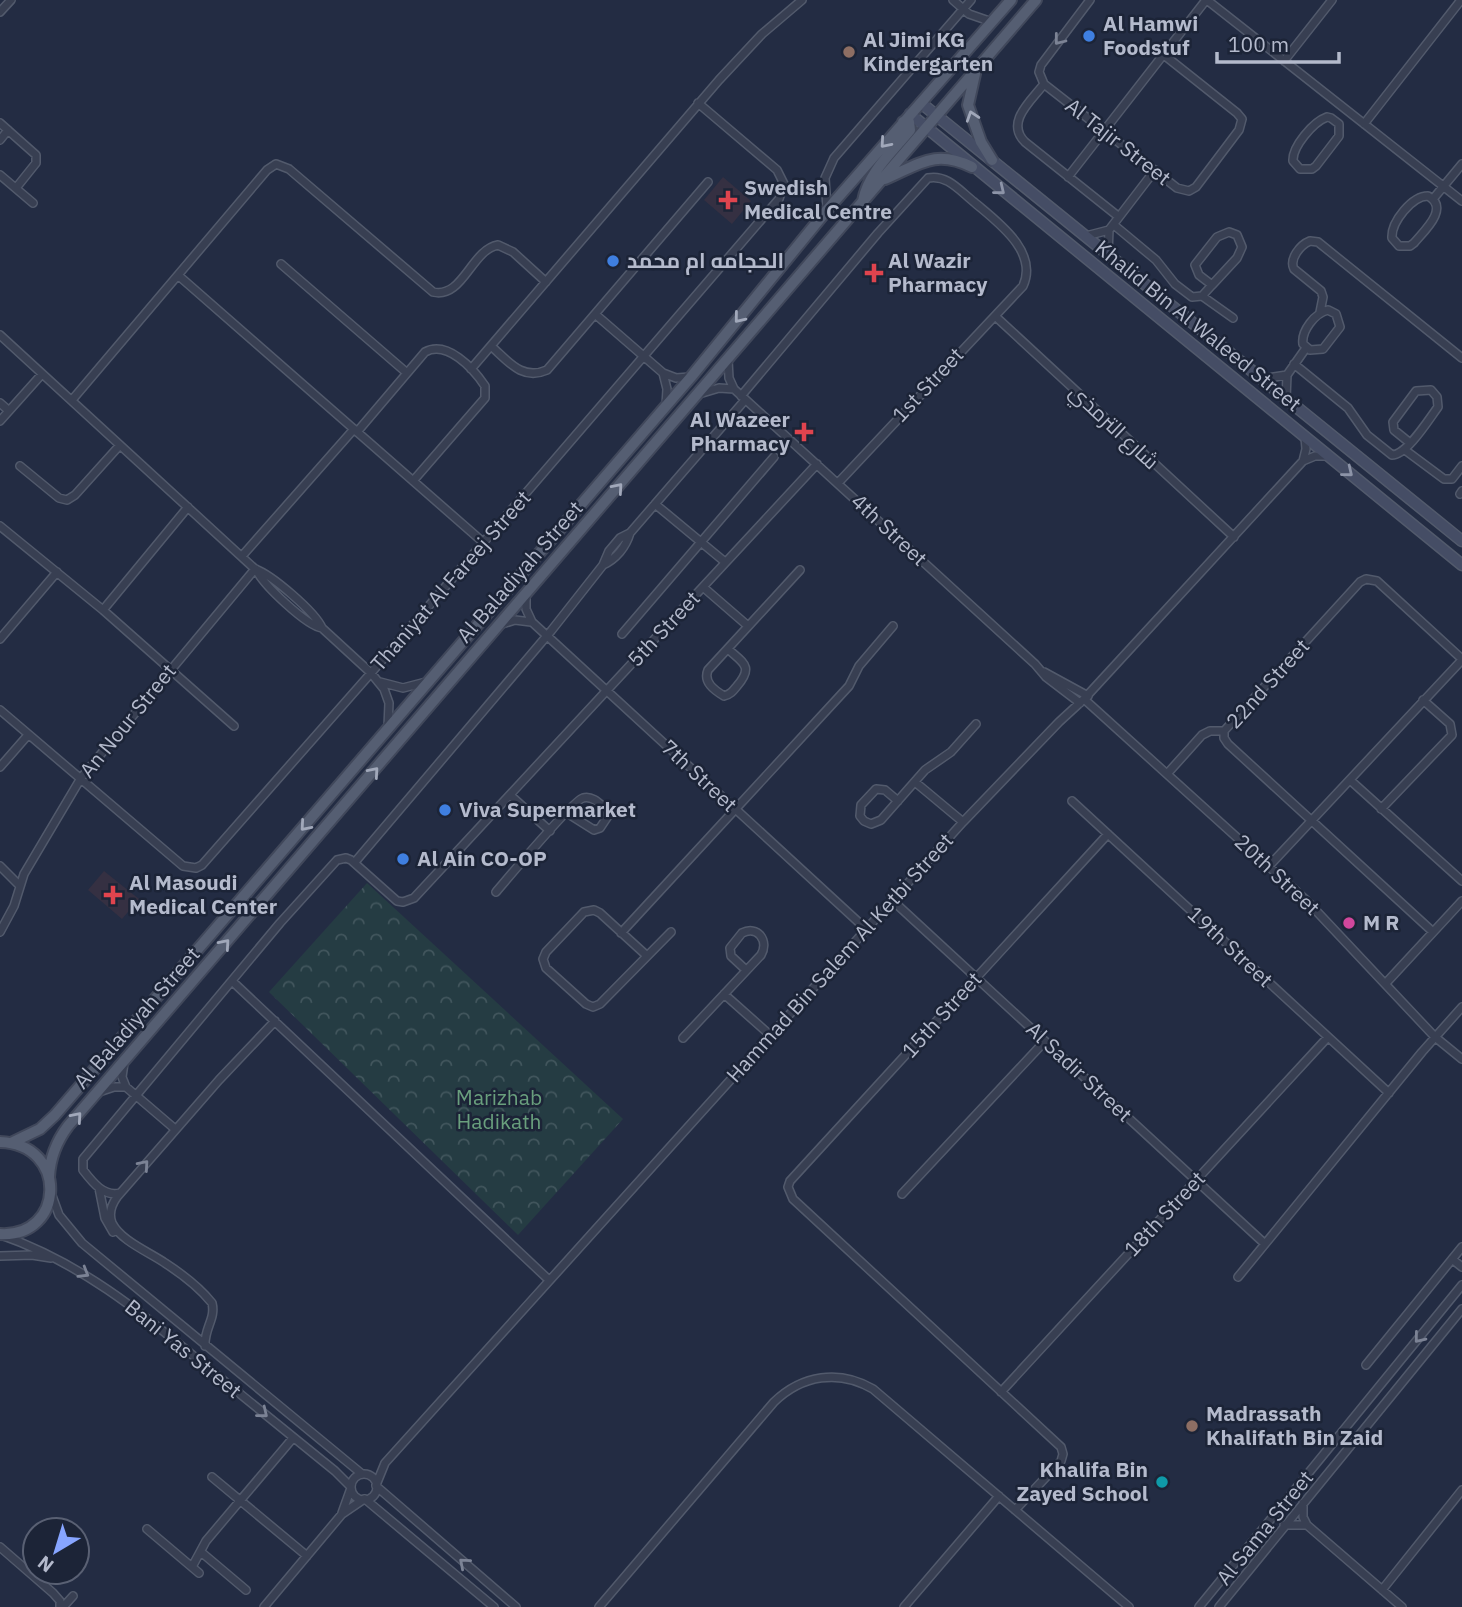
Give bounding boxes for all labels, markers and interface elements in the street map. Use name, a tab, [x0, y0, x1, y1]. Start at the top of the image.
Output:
place label: Al Hamwi Foodstuf	[1103, 9, 1198, 61]
scale bar	[1217, 21, 1340, 65]
place label: Al Jimi KG Kindergarten	[863, 25, 993, 77]
marker: Al Hamwi Foodstuf	[1081, 28, 1097, 44]
text: 100 m	[1228, 30, 1289, 58]
one-way arrow	[1055, 32, 1067, 45]
marker: Al Jimi KG Kindergarten	[841, 44, 857, 60]
street label: Al Tajir Street	[1060, 91, 1177, 191]
one-way arrow	[965, 110, 980, 122]
one-way arrow	[881, 135, 893, 148]
place label: Swedish Medical Centre	[744, 173, 892, 225]
one-way arrow	[993, 181, 1005, 194]
marker: Swedish Medical Centre	[718, 190, 738, 210]
street label: Khalid Bin Al Waleed Street	[1090, 233, 1308, 417]
place label: الحجامه ام محمد	[627, 246, 784, 275]
place label: Al Wazir Pharmacy	[888, 246, 988, 298]
marker: الحجامه ام محمد	[605, 253, 621, 269]
marker: Al Wazir Pharmacy	[866, 265, 882, 281]
one-way arrow	[735, 309, 747, 322]
street label: 1st Street	[885, 341, 969, 428]
street label: شارع الترمذي	[1062, 377, 1166, 477]
place label: Al Wazeer Pharmacy	[690, 405, 791, 457]
marker: Al Wazeer Pharmacy	[796, 424, 812, 440]
one-way arrow	[1340, 464, 1353, 476]
one-way arrow	[610, 483, 622, 496]
street label: Thaniyat Al Fareej Street	[364, 484, 537, 677]
street label: 4th Street	[846, 487, 934, 572]
street label: Al Baladiyah Street	[450, 494, 589, 648]
street label: 5th Street	[621, 584, 706, 672]
street label: 22nd Street	[1219, 632, 1315, 734]
street label: An Nour Street	[73, 657, 182, 783]
street label: 7th Street	[656, 733, 744, 818]
one-way arrow	[366, 767, 378, 780]
place label: Viva Supermarket	[459, 795, 636, 823]
marker: Viva Supermarket	[437, 802, 453, 818]
one-way arrow	[301, 818, 313, 831]
street label: Hammad Bin Salem Al Ketbi Street	[720, 827, 959, 1088]
street label: 20th Street	[1229, 828, 1326, 921]
place label: Al Ain CO-OP	[417, 844, 547, 872]
marker: Al Ain CO-OP	[395, 851, 411, 867]
place label: Al Masoudi Medical Center	[129, 868, 278, 920]
marker: Al Masoudi Medical Center	[103, 885, 123, 905]
street label: 19th Street	[1182, 900, 1279, 993]
place label: M R	[1363, 908, 1399, 936]
marker: M R	[1341, 915, 1357, 931]
street label: Al Baladiyah Street	[67, 940, 206, 1094]
one-way arrow	[217, 940, 229, 953]
street label: 15th Street	[895, 965, 987, 1063]
street label: Al Sadir Street	[1021, 1015, 1139, 1128]
park label: Marizhab Hadikath	[456, 1083, 542, 1135]
one-way arrow	[69, 1112, 81, 1125]
one-way arrow	[136, 1160, 148, 1173]
street label: 18th Street	[1118, 1165, 1211, 1262]
one-way arrow	[77, 1265, 90, 1278]
street label: Bani Yas Street	[119, 1293, 248, 1404]
one-way arrow	[1415, 1329, 1427, 1342]
place label: Madrassath Khalifath Bin Zaid	[1206, 1399, 1383, 1451]
one-way arrow	[255, 1405, 268, 1417]
marker: Madrassath Khalifath Bin Zaid	[1184, 1418, 1200, 1434]
place label: Khalifa Bin Zayed School	[1016, 1455, 1148, 1507]
street label: Al Sama Street	[1209, 1464, 1319, 1590]
marker: Khalifa Bin Zayed School	[1154, 1474, 1170, 1490]
north arrow	[21, 1516, 91, 1586]
text: N	[33, 1551, 58, 1578]
one-way arrow	[459, 1559, 472, 1571]

